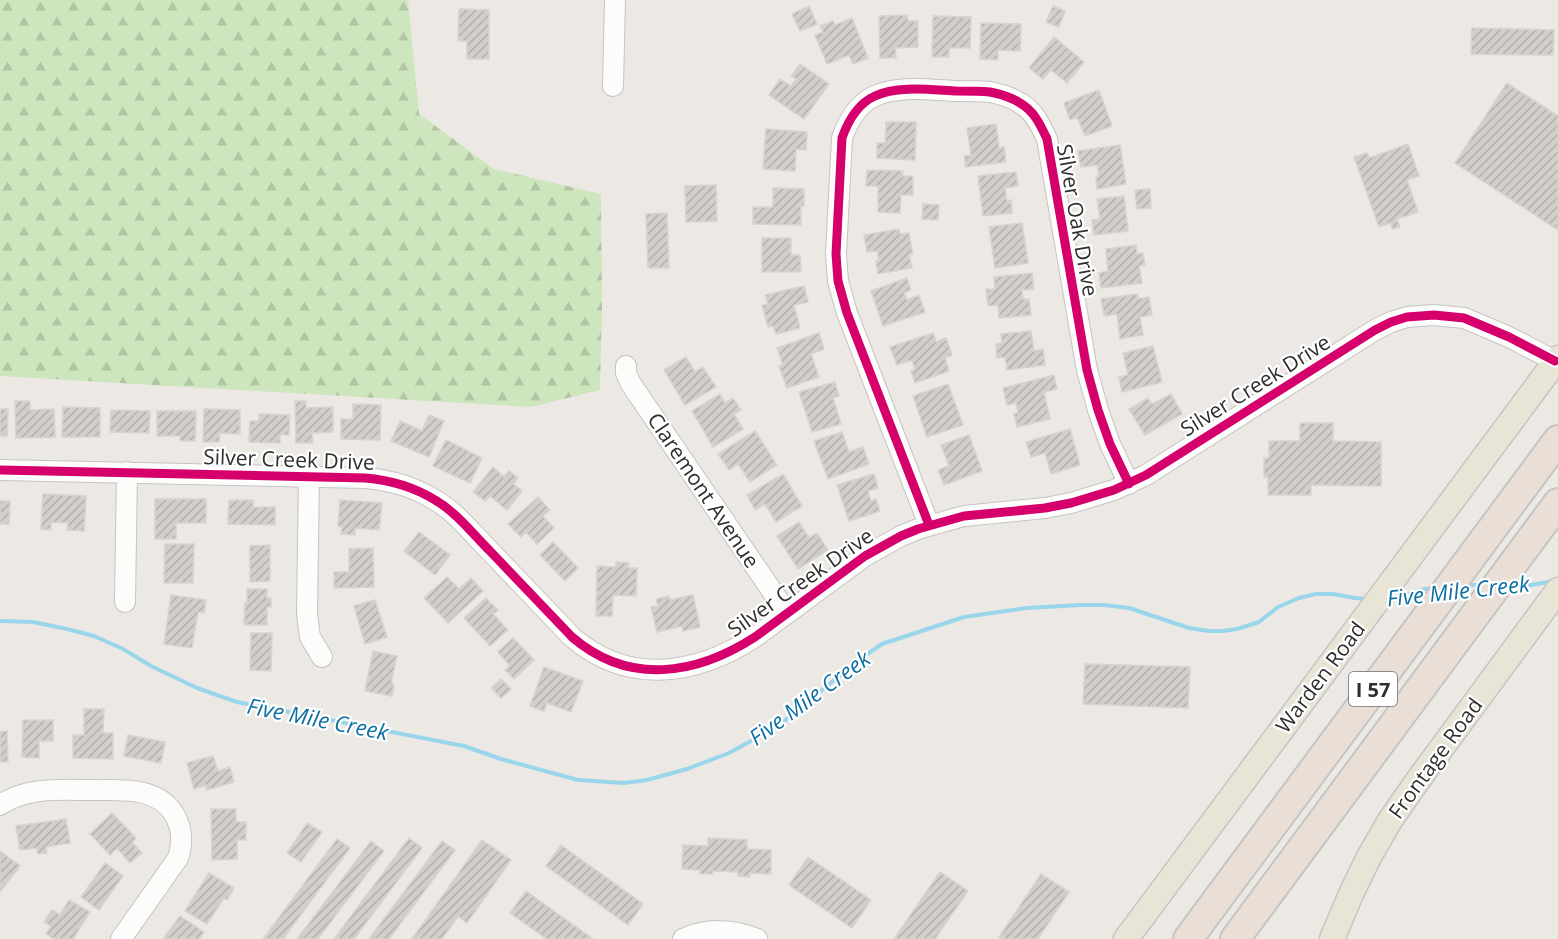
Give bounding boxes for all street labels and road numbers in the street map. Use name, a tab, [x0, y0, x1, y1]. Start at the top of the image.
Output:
street label: Silver Oak Drive	[1051, 142, 1105, 298]
street label: Silver Creek Drive	[1175, 328, 1335, 442]
street label: Claremont Avenue	[642, 407, 766, 573]
street label: Silver Creek Drive	[203, 442, 375, 476]
street label: Silver Creek Drive	[722, 521, 878, 643]
street label: Warden Road	[1269, 616, 1371, 738]
road number: I 57	[1349, 672, 1397, 706]
street label: Frontage Road	[1382, 692, 1488, 824]

